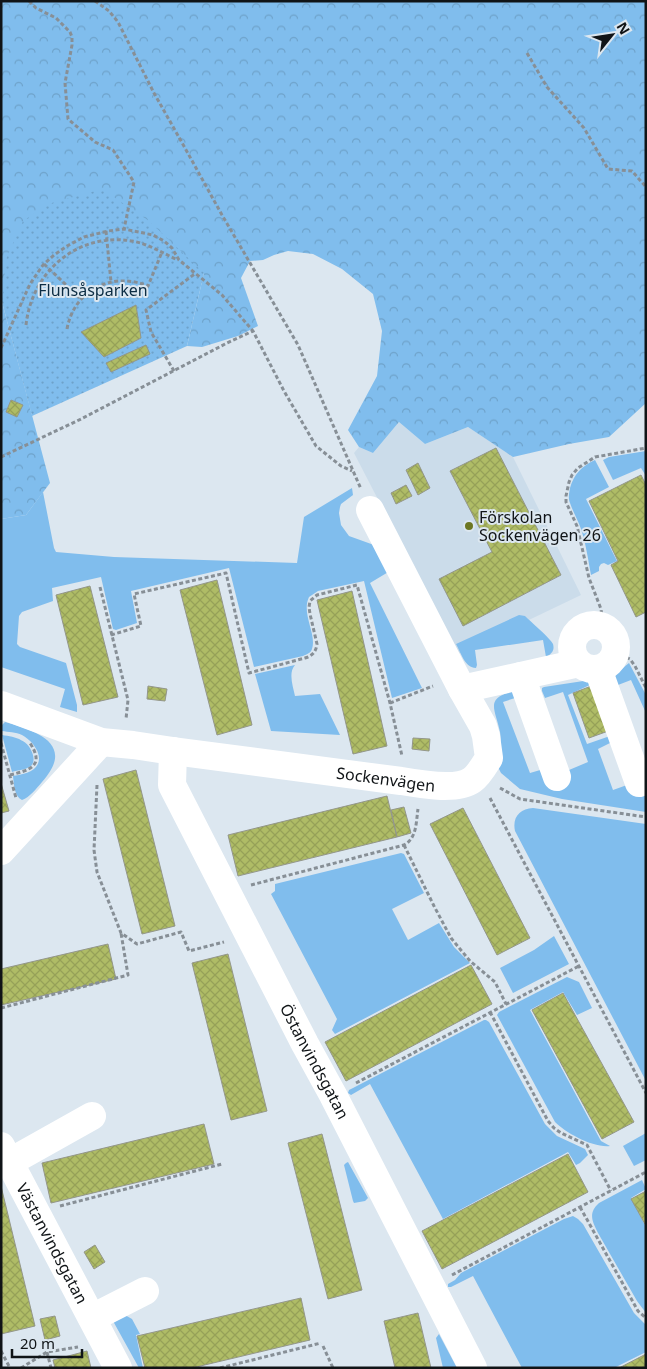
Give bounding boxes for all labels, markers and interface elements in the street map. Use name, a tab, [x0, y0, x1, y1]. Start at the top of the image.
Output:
north arrow	[587, 10, 637, 60]
text: N	[613, 19, 635, 38]
park label: Flunsåsparken	[38, 279, 148, 301]
place label: Förskolan Sockenvägen 26	[479, 506, 601, 546]
marker: Förskolan Sockenvägen 26	[463, 520, 475, 532]
street label: Sockenvägen	[335, 762, 436, 797]
street label: Östanvindsgatan	[275, 1000, 354, 1123]
street label: Västanvindsgatan	[11, 1179, 93, 1308]
scale bar	[12, 1326, 82, 1358]
text: 20 m	[20, 1333, 55, 1353]

